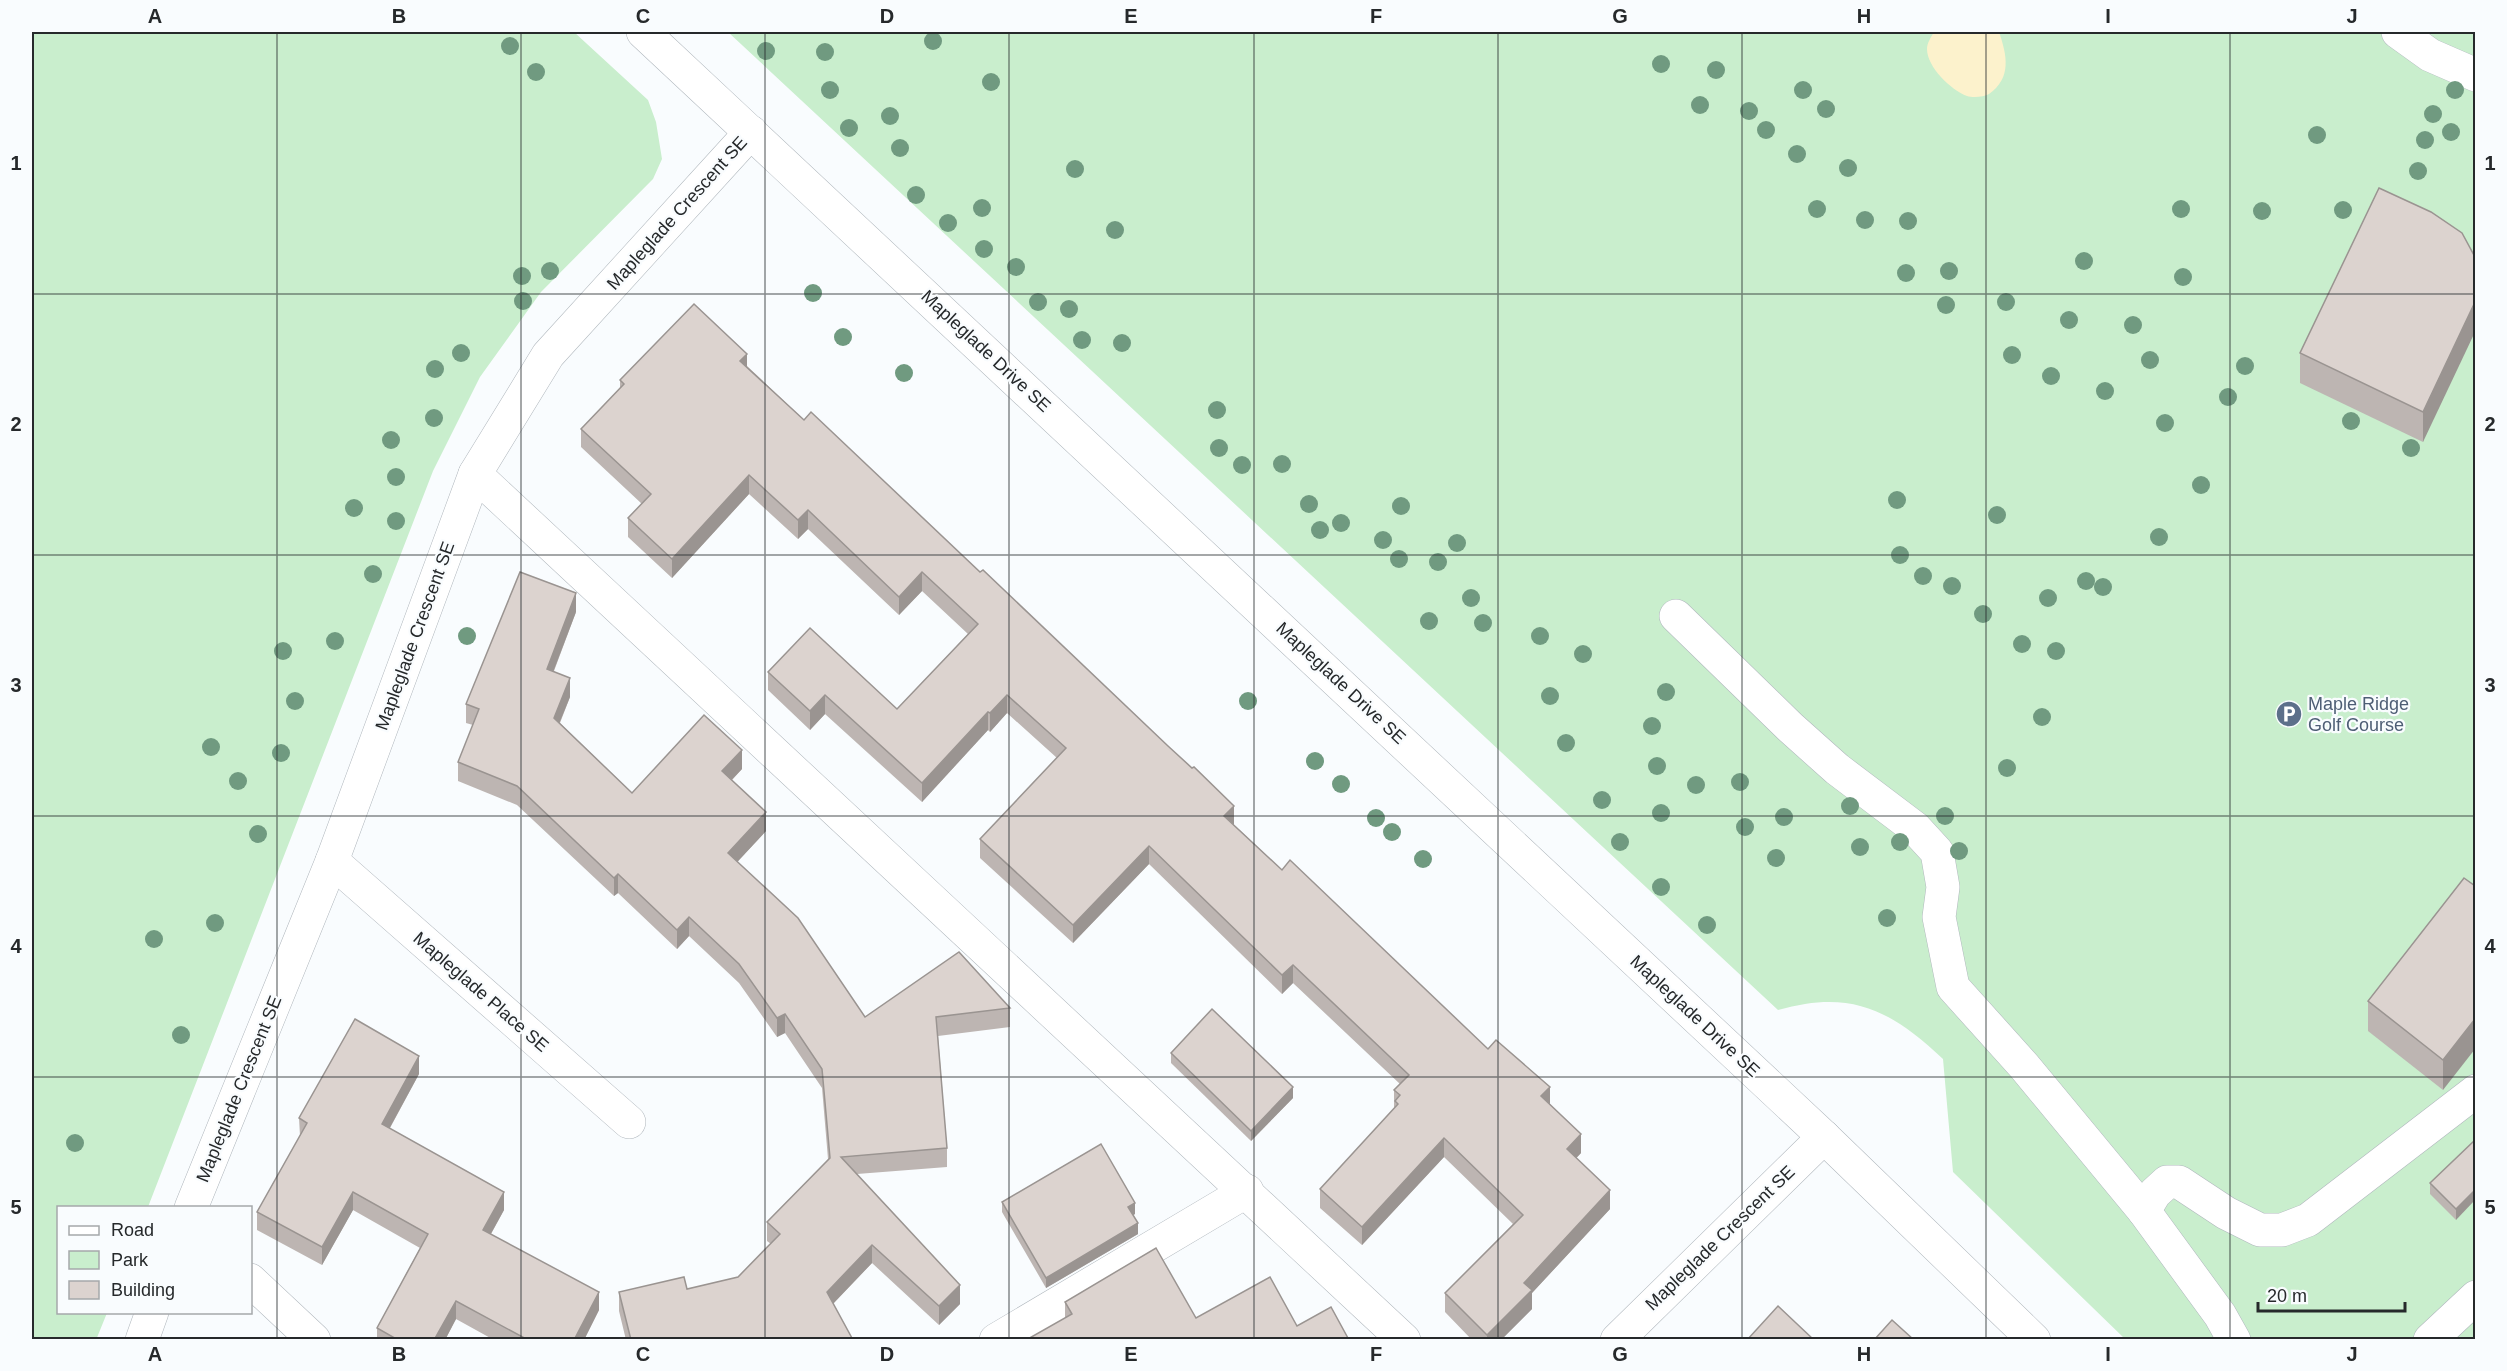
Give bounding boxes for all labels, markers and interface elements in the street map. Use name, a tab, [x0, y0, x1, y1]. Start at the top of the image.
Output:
text: A	[148, 5, 162, 27]
text: B	[392, 5, 406, 27]
text: C	[636, 5, 650, 27]
text: D	[880, 5, 894, 27]
text: E	[1124, 5, 1138, 27]
text: F	[1370, 5, 1382, 27]
text: G	[1612, 5, 1628, 27]
text: H	[1857, 5, 1871, 27]
text: I	[2105, 5, 2111, 27]
text: J	[2346, 5, 2358, 27]
street label: Mapleglade Crescent SE	[603, 132, 751, 294]
text: 1	[10, 152, 22, 174]
text: 1	[2484, 152, 2496, 174]
street label: Mapleglade Drive SE	[917, 286, 1055, 416]
text: 2	[10, 413, 22, 435]
text: 2	[2484, 413, 2496, 435]
street label: Mapleglade Crescent SE	[372, 539, 458, 733]
street label: Mapleglade Drive SE	[1272, 618, 1410, 748]
text: 3	[10, 674, 22, 696]
text: 3	[2484, 674, 2496, 696]
place label: Maple Ridge Golf Course	[2308, 694, 2409, 735]
parking icon: Maple Ridge Golf Course	[2274, 699, 2304, 729]
street label: Mapleglade Place SE	[409, 928, 553, 1056]
text: 4	[10, 935, 22, 957]
text: 4	[2484, 935, 2496, 957]
street label: Mapleglade Drive SE	[1626, 951, 1764, 1081]
street label: Mapleglade Crescent SE	[192, 993, 286, 1185]
street label: Mapleglade Crescent SE	[1641, 1162, 1799, 1314]
text: 5	[10, 1196, 22, 1218]
text: 5	[2484, 1196, 2496, 1218]
legend	[57, 1206, 252, 1314]
text: Road	[111, 1220, 154, 1240]
text: Park	[111, 1250, 149, 1270]
scale bar	[2258, 1275, 2405, 1313]
text: Building	[111, 1280, 175, 1300]
text: 20 m	[2267, 1286, 2307, 1306]
text: A	[148, 1343, 162, 1365]
text: B	[392, 1343, 406, 1365]
text: C	[636, 1343, 650, 1365]
text: D	[880, 1343, 894, 1365]
text: E	[1124, 1343, 1138, 1365]
text: F	[1370, 1343, 1382, 1365]
text: G	[1612, 1343, 1628, 1365]
text: H	[1857, 1343, 1871, 1365]
text: I	[2105, 1343, 2111, 1365]
text: J	[2346, 1343, 2358, 1365]

